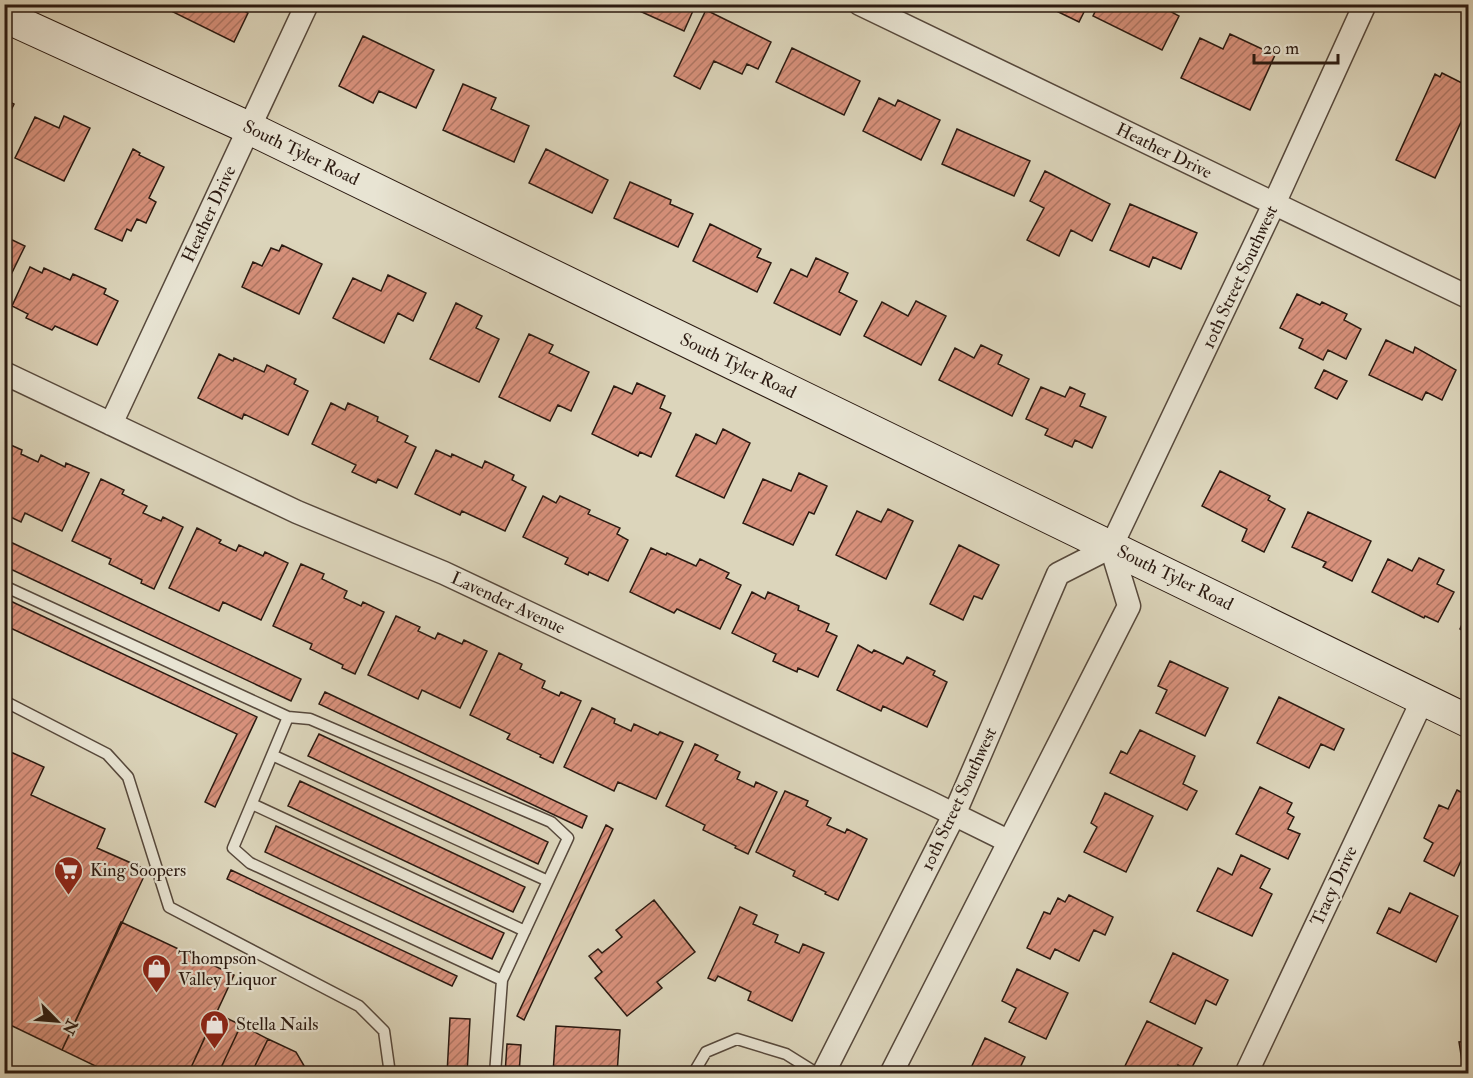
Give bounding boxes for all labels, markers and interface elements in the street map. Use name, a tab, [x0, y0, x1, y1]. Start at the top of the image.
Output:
scale bar	[1254, 27, 1338, 65]
text: 20 m	[1263, 37, 1299, 60]
street label: South Tyler Road	[239, 115, 363, 191]
street label: Heather Drive	[1112, 118, 1216, 184]
street label: Heather Drive	[177, 162, 242, 266]
street label: 10th Street Southwest	[1197, 202, 1283, 352]
street label: South Tyler Road	[676, 328, 800, 404]
street label: South Tyler Road	[1113, 540, 1237, 616]
street label: Lavender Avenue	[447, 566, 569, 640]
street label: 10th Street Southwest	[916, 724, 1002, 874]
street label: Tracy Drive	[1305, 842, 1363, 930]
supermarket icon: King Soopers	[53, 854, 85, 896]
place label: King Soopers	[90, 859, 186, 882]
place label: Thompson Valley Liquor	[178, 947, 277, 991]
shop icon: Thompson Valley Liquor	[141, 952, 173, 994]
north arrow	[27, 991, 87, 1051]
shop icon: Stella Nails	[199, 1008, 231, 1050]
place label: Stella Nails	[236, 1013, 318, 1036]
text: N	[57, 1015, 82, 1038]

